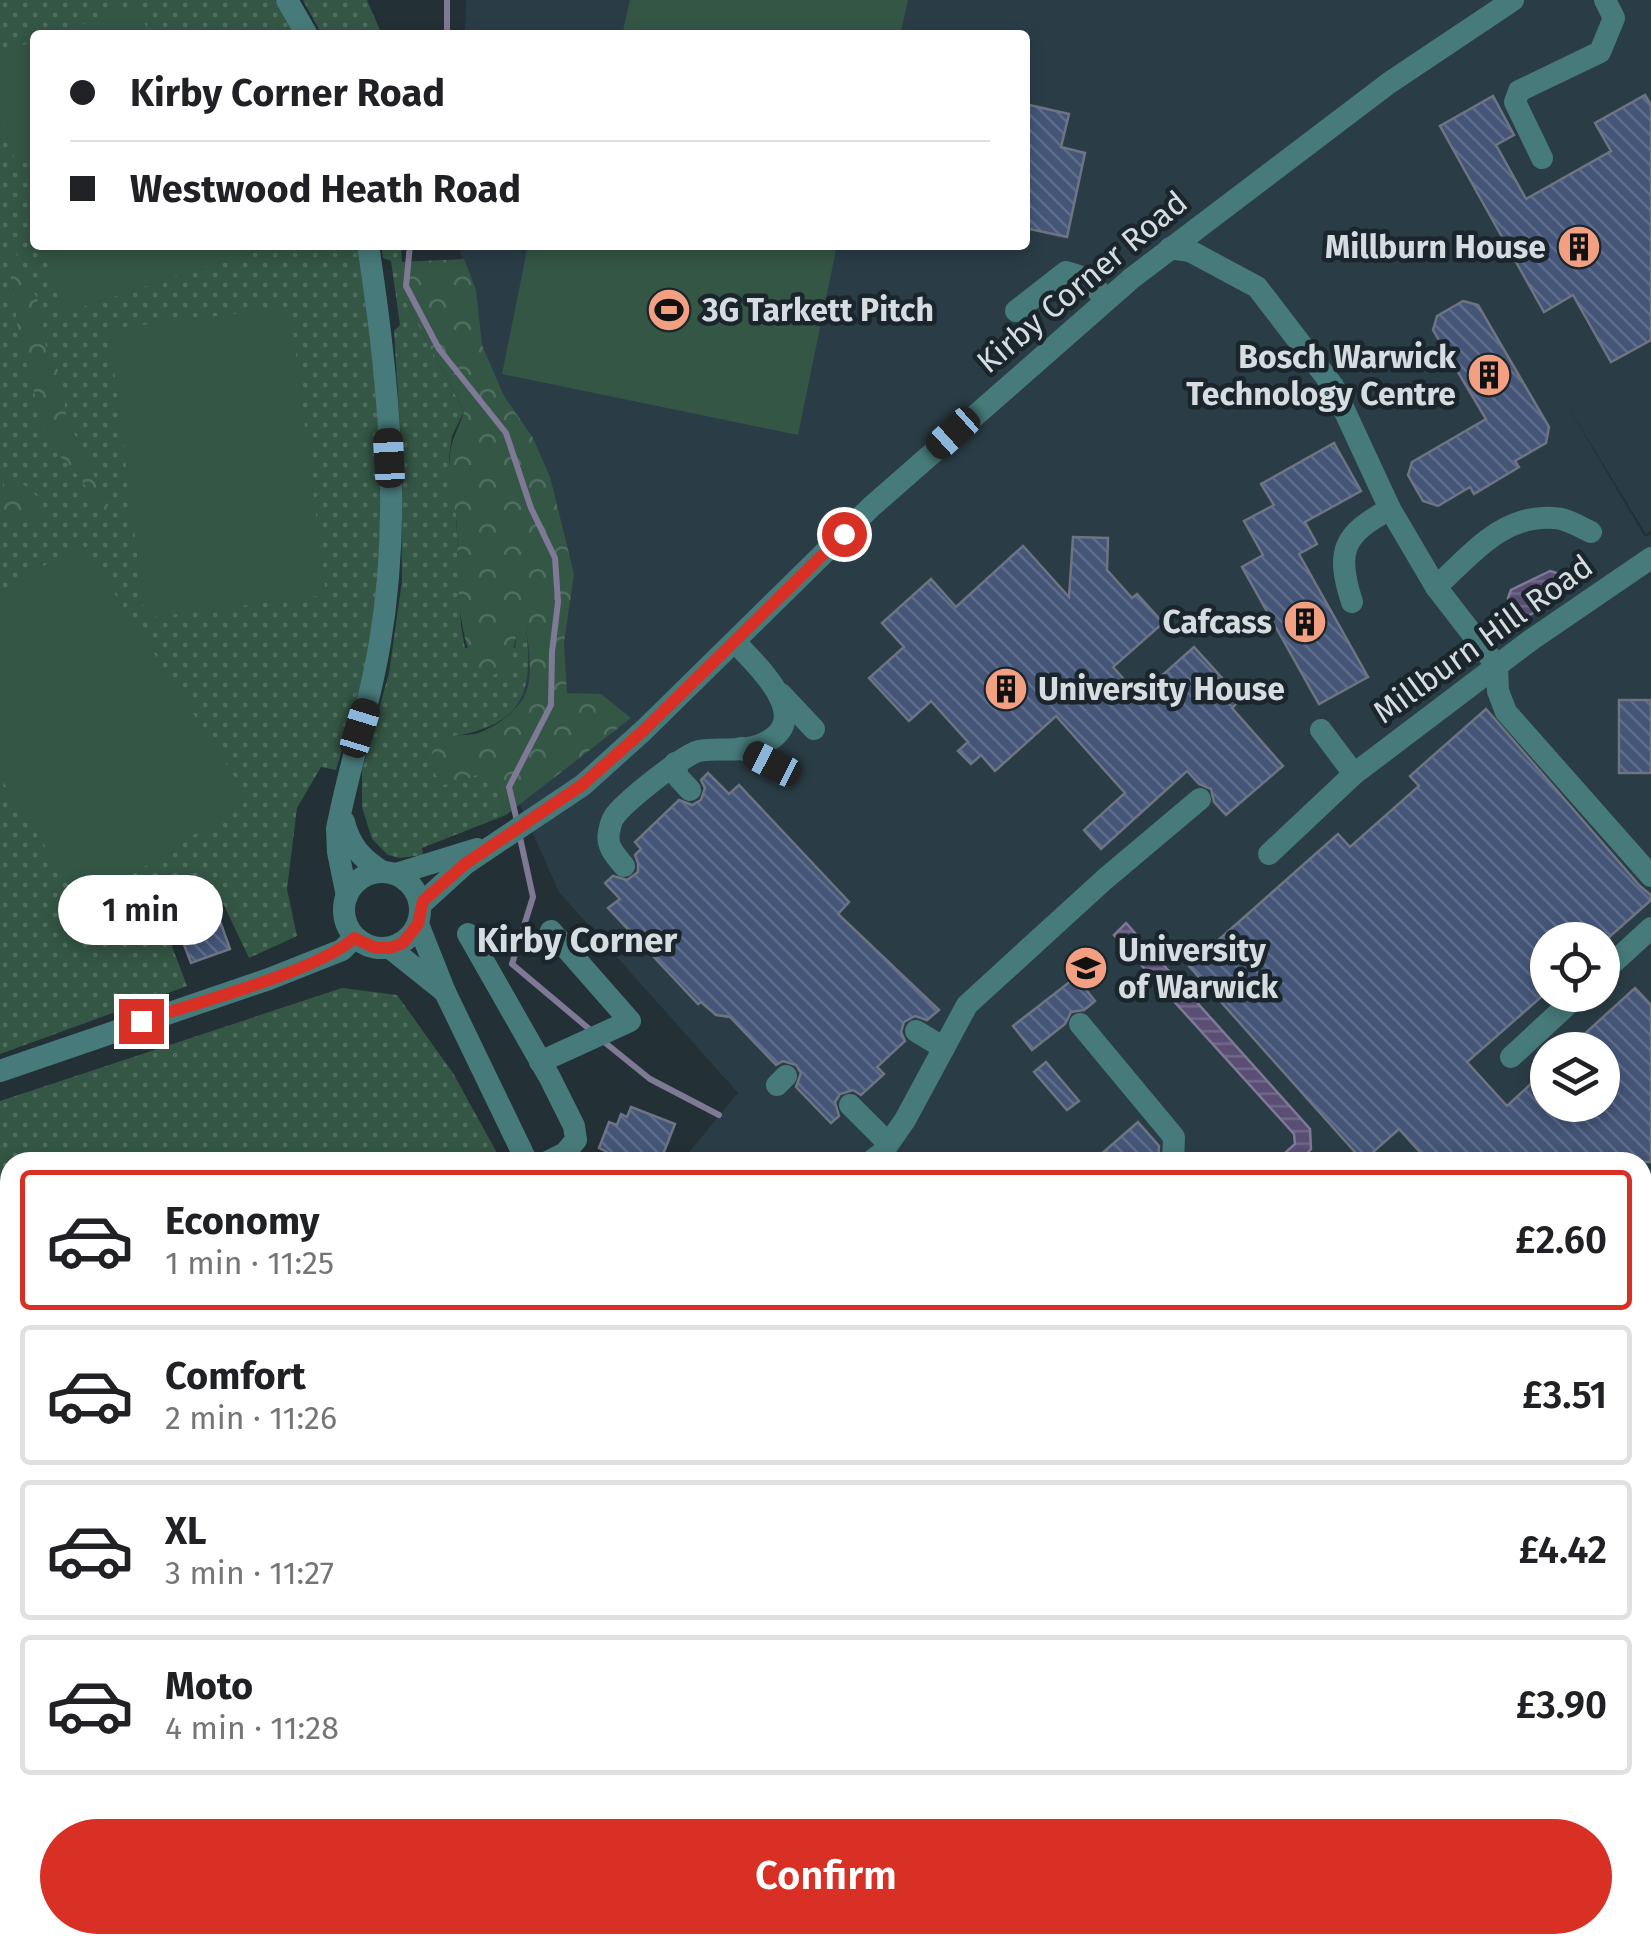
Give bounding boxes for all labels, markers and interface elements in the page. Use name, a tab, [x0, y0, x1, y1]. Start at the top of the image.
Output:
text: Kirby Corner Road	[130, 70, 445, 116]
text: Westwood Heath Road	[130, 166, 521, 212]
street label: Kirby Corner Road	[969, 183, 1195, 381]
building icon: Millburn House	[1556, 224, 1602, 270]
place label: Millburn House	[1325, 228, 1546, 266]
sports icon: 3G Tarkett Pitch	[646, 287, 692, 333]
place label: 3G Tarkett Pitch	[701, 291, 934, 329]
place label: Bosch Warwick Technology Centre	[1186, 338, 1456, 413]
building icon: Bosch Warwick Technology Centre	[1466, 352, 1512, 398]
car	[921, 402, 985, 464]
car	[372, 427, 406, 489]
route start	[822, 512, 867, 557]
street label: Millburn Hill Road	[1366, 547, 1600, 731]
building icon: Cafcass	[1282, 599, 1328, 645]
place label: Cafcass	[1162, 603, 1272, 641]
building icon: University House	[983, 666, 1029, 712]
place label: University House	[1038, 670, 1285, 708]
car	[337, 695, 383, 761]
car	[738, 737, 806, 791]
callout: 1 min	[58, 876, 224, 946]
text: 1 min	[102, 891, 179, 929]
district label: Kirby Corner	[477, 919, 678, 961]
map controls	[1530, 922, 1620, 1122]
button: locate	[1530, 922, 1620, 1012]
place label: University of Warwick	[1118, 931, 1278, 1006]
school or university icon: University of Warwick	[1063, 945, 1109, 991]
route end	[119, 999, 164, 1044]
button: layers	[1530, 1032, 1620, 1122]
icon: car	[45, 1195, 135, 1285]
text: Economy	[165, 1198, 320, 1244]
text: £2.60	[1515, 1217, 1607, 1263]
text: 1 min · 11:25	[165, 1244, 334, 1282]
icon: car	[45, 1350, 135, 1440]
text: Comfort	[165, 1353, 306, 1399]
text: £3.51	[1522, 1372, 1607, 1418]
text: 2 min · 11:26	[165, 1399, 337, 1437]
icon: car	[45, 1505, 135, 1595]
text: XL	[165, 1508, 207, 1554]
text: £4.42	[1519, 1527, 1607, 1573]
text: 3 min · 11:27	[165, 1554, 334, 1592]
icon: car	[45, 1660, 135, 1750]
text: Moto	[165, 1663, 253, 1709]
text: £3.90	[1516, 1682, 1607, 1728]
text: 4 min · 11:28	[165, 1709, 339, 1747]
button: Confirm	[40, 1819, 1612, 1934]

